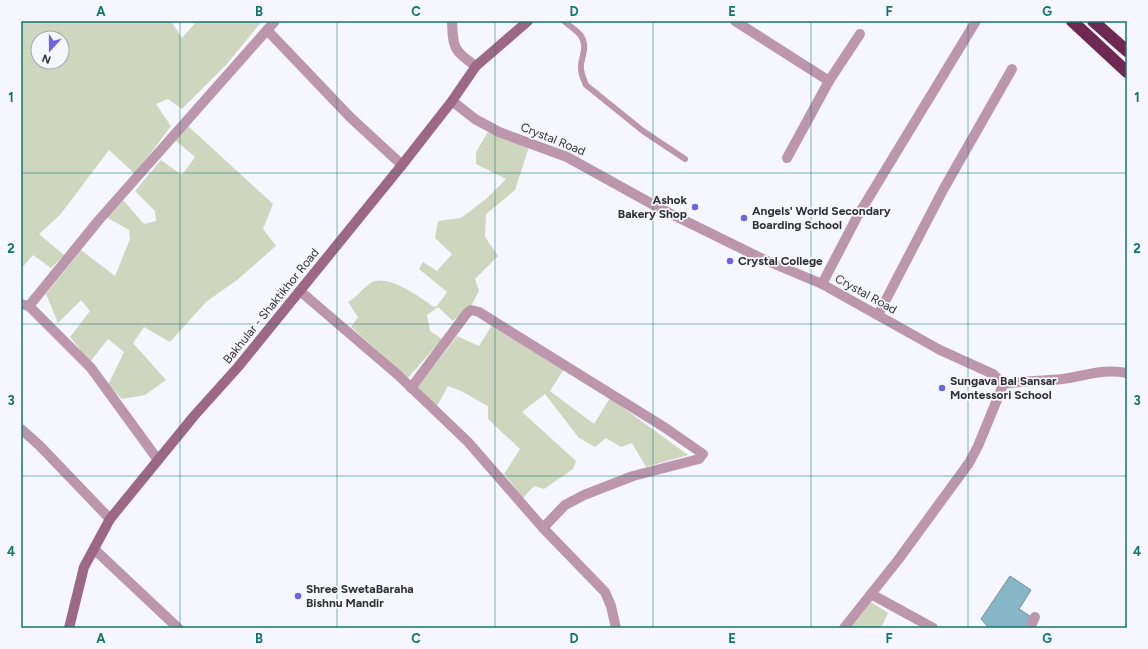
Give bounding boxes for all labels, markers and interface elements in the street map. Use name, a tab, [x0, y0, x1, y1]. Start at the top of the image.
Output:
text: A	[96, 4, 106, 19]
text: B	[255, 4, 263, 19]
text: C	[411, 4, 421, 19]
text: D	[569, 4, 579, 19]
text: E	[728, 4, 736, 19]
text: F	[885, 4, 893, 19]
text: G	[1042, 4, 1052, 19]
north arrow	[30, 30, 70, 70]
text: N	[40, 51, 53, 66]
text: 1	[8, 90, 14, 105]
text: 1	[1134, 90, 1140, 105]
street label: Crystal Road	[519, 120, 587, 158]
place label: Ashok Bakery Shop	[618, 193, 688, 221]
marker: Ashok Bakery Shop	[690, 202, 700, 212]
place label: Angels' World Secondary Boarding School	[752, 204, 891, 232]
marker: Angels' World Secondary Boarding School	[739, 213, 749, 223]
text: 2	[7, 241, 15, 256]
text: 2	[1133, 241, 1141, 256]
street label: Bakhular - Shaktikhor Road	[220, 246, 322, 366]
place label: Crystal College	[738, 254, 823, 268]
marker: Crystal College	[725, 256, 735, 266]
street label: Crystal Road	[833, 271, 899, 317]
place label: Sungava Bal Sansar Montessori School	[950, 374, 1057, 402]
marker: Sungava Bal Sansar Montessori School	[937, 383, 947, 393]
text: 3	[7, 393, 15, 408]
text: 3	[1133, 393, 1141, 408]
text: 4	[7, 544, 15, 559]
text: 4	[1133, 544, 1141, 559]
place label: Shree SwetaBaraha Bishnu Mandir	[306, 582, 414, 610]
marker: Shree SwetaBaraha Bishnu Mandir	[293, 591, 303, 601]
text: A	[96, 631, 106, 646]
text: B	[255, 631, 263, 646]
text: C	[411, 631, 421, 646]
text: D	[569, 631, 579, 646]
text: E	[728, 631, 736, 646]
text: F	[885, 631, 893, 646]
text: G	[1042, 631, 1052, 646]

